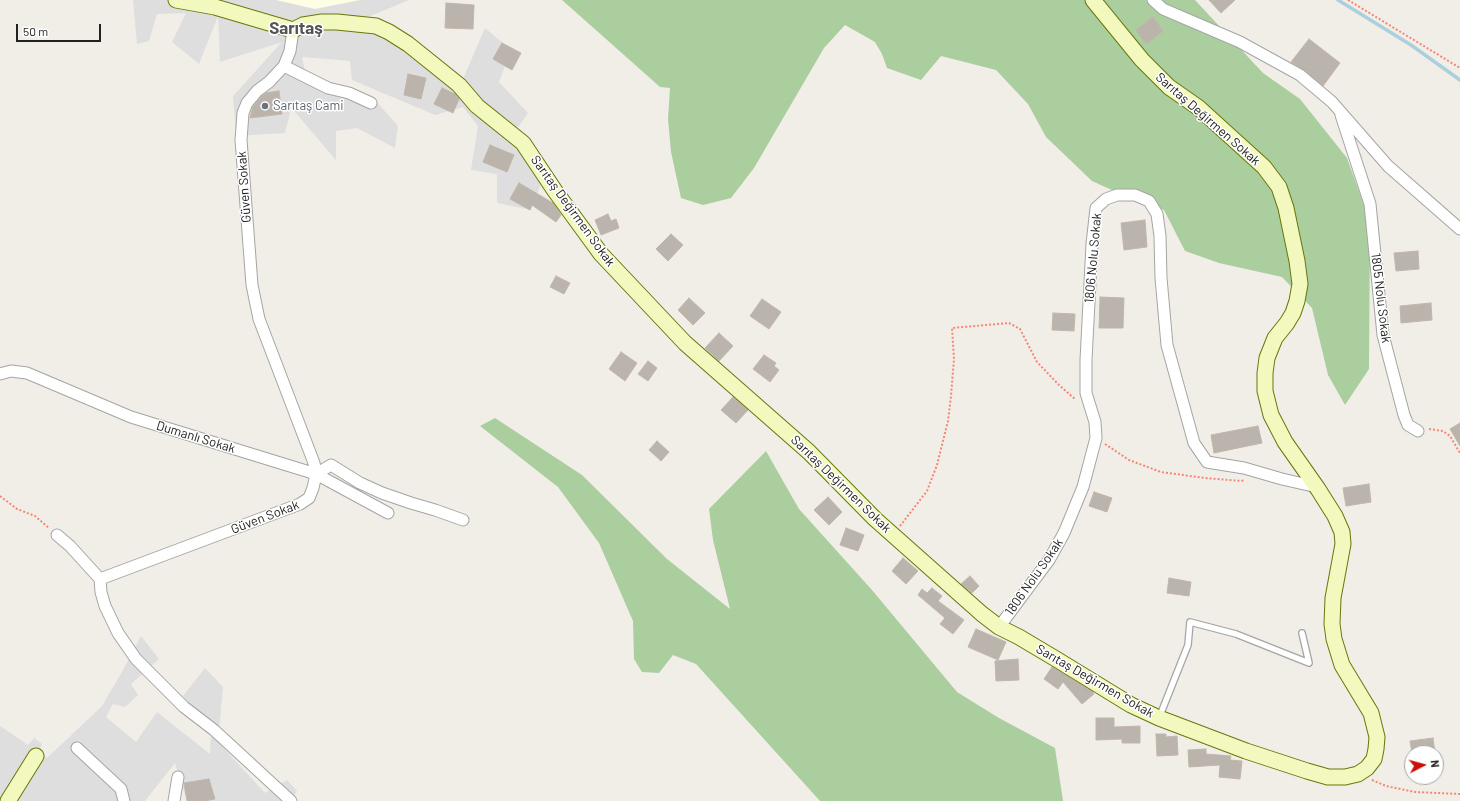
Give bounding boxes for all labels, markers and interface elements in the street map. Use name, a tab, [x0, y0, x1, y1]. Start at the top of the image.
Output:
scale bar	[18, 16, 103, 42]
district label: Sarıtaş	[269, 18, 323, 38]
text: 50 m	[23, 24, 48, 38]
street label: Sarıtaş Değirmen Sokak	[1153, 69, 1263, 169]
place label: Sarıtaş Cami	[273, 98, 343, 114]
marker: Sarıtaş Cami	[260, 101, 270, 111]
street label: Güven Sokak	[234, 151, 254, 223]
street label: Sarıtaş Değirmen Sokak	[527, 152, 619, 270]
street label: 1806 Nolu Sokak	[1081, 212, 1105, 304]
street label: 1805 Nolu Sokak	[1368, 252, 1394, 344]
street label: Dumanlı Sokak	[155, 418, 237, 456]
street label: Sarıtaş Değirmen Sokak	[788, 432, 894, 536]
street label: Güven Sokak	[229, 497, 301, 537]
street label: 1806 Nolu Sokak	[1002, 535, 1066, 619]
street label: Sarıtaş Değirmen Sokak	[1033, 641, 1157, 721]
north arrow	[1404, 745, 1444, 785]
text: N	[1429, 759, 1442, 768]

